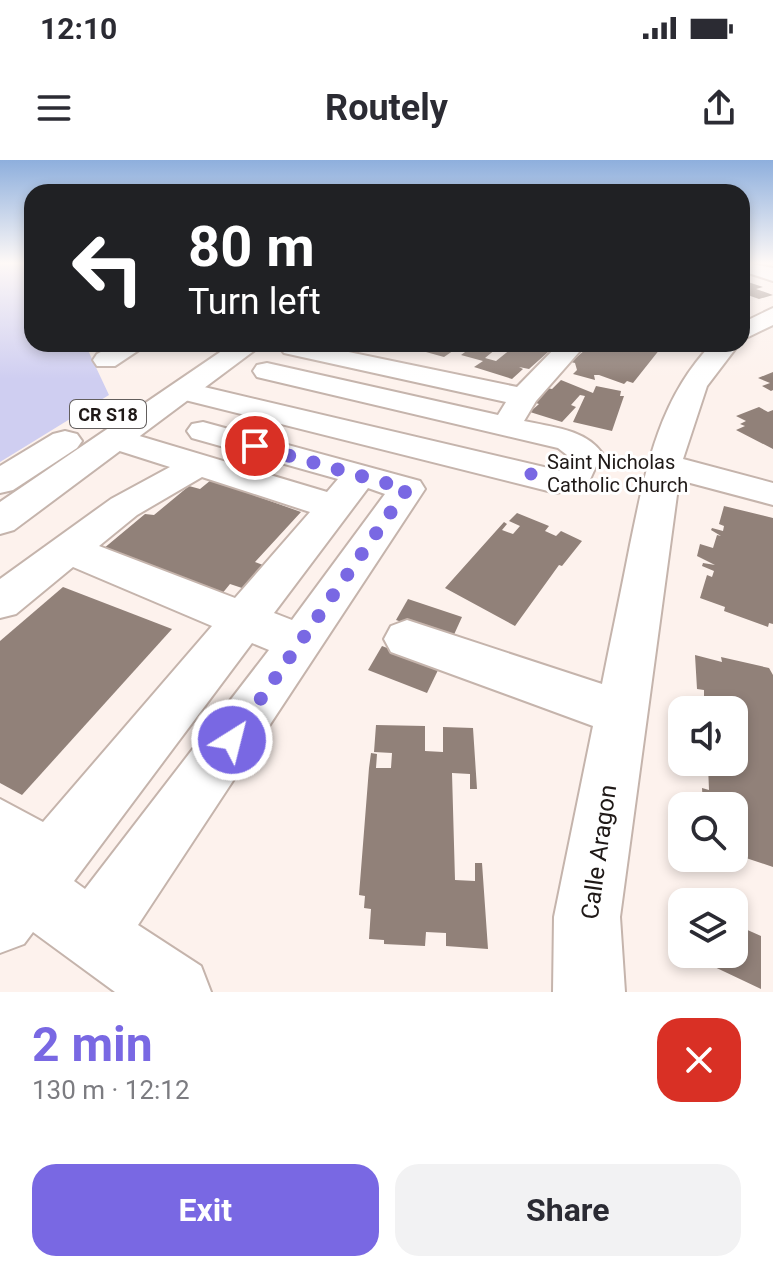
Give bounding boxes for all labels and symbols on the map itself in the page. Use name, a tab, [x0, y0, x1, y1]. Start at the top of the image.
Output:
road number: CR S18	[70, 400, 146, 428]
pin	[221, 412, 289, 480]
place label: Saint Nicholas Catholic Church	[547, 450, 688, 497]
marker: Saint Nicholas Catholic Church	[522, 465, 540, 483]
position arrow	[190, 698, 274, 782]
street label: Calle Aragon	[576, 783, 622, 921]

